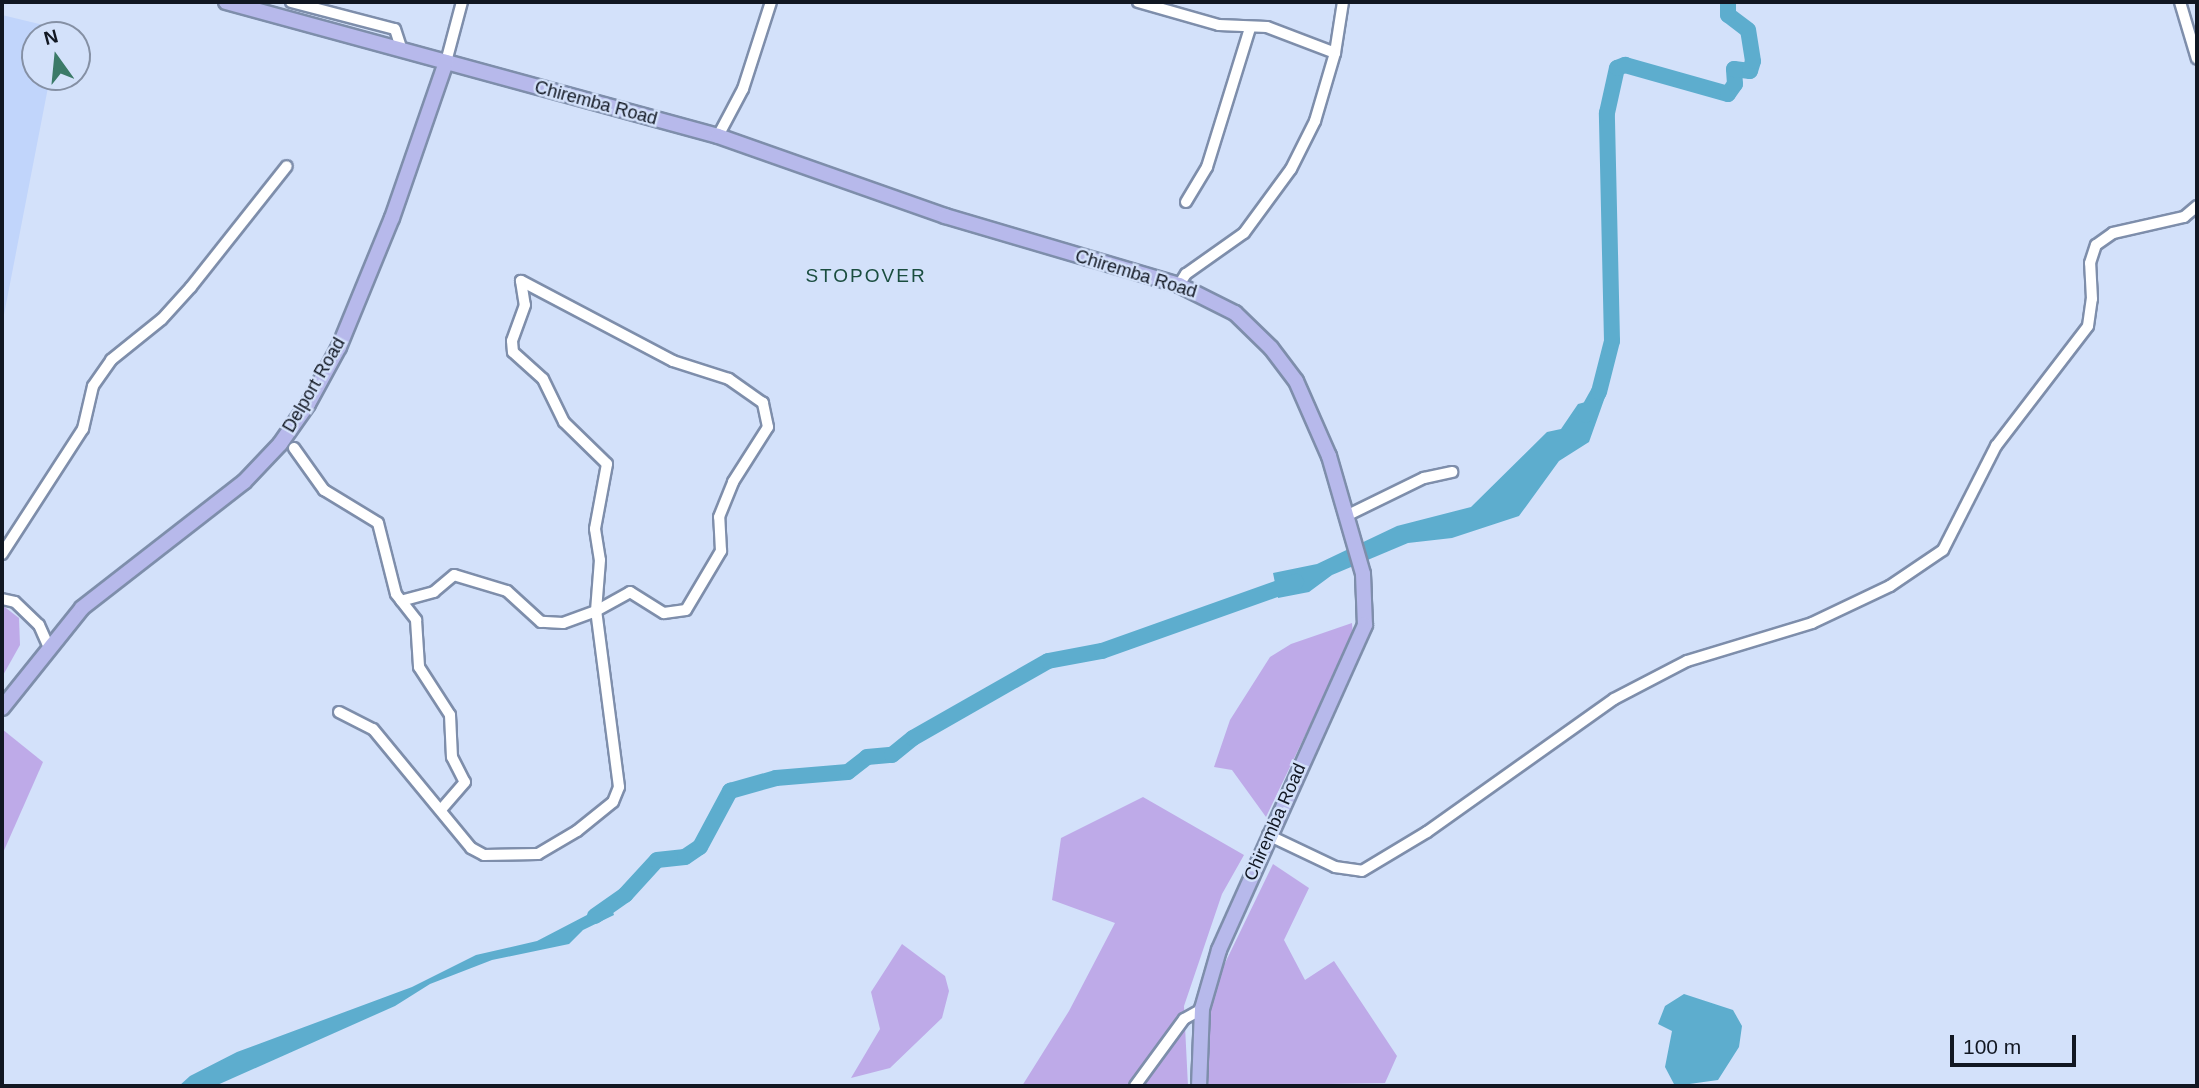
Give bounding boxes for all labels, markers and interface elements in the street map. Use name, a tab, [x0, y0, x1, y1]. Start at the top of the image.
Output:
north arrow	[21, 21, 91, 91]
text: N	[42, 25, 60, 49]
street label: Chiremba Road	[532, 76, 660, 130]
street label: Chiremba Road	[1073, 245, 1199, 303]
district label: STOPOVER	[806, 265, 926, 287]
street label: Delport Road	[278, 334, 350, 436]
street label: Chiremba Road	[1239, 760, 1311, 884]
scale bar	[1954, 1021, 2080, 1066]
text: 100 m	[1963, 1035, 2021, 1058]

